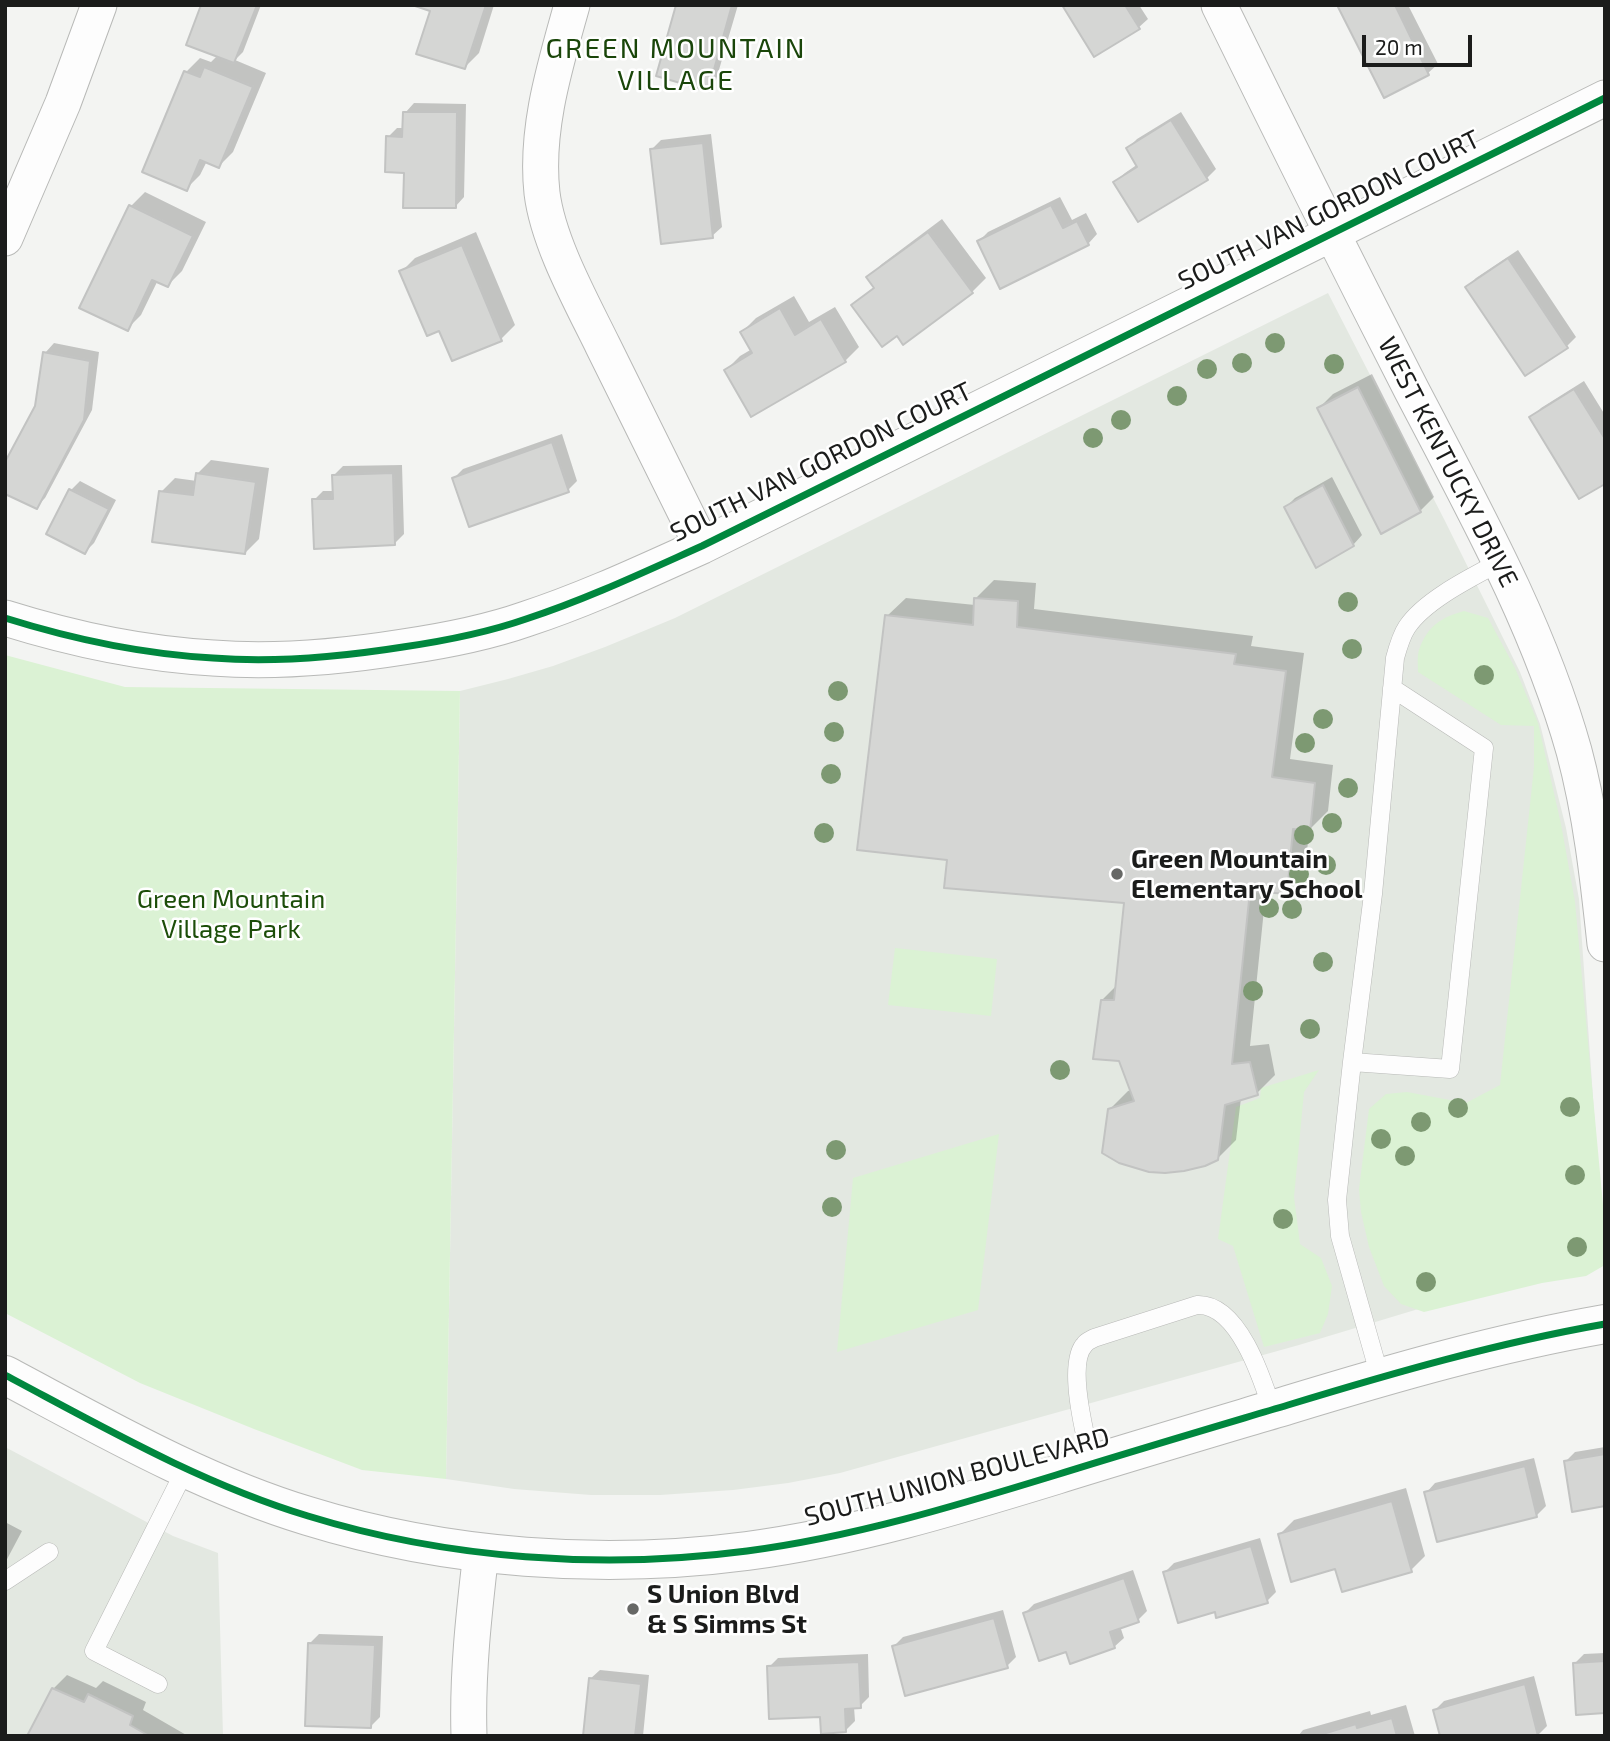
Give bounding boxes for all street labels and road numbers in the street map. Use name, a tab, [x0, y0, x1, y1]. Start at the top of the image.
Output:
street label: SOUTH VAN GORDON COURT	[1173, 123, 1485, 297]
street label: WEST KENTUCKY DRIVE	[1371, 332, 1525, 592]
street label: SOUTH VAN GORDON COURT	[665, 375, 977, 549]
street label: SOUTH UNION BOULEVARD	[801, 1421, 1113, 1533]

